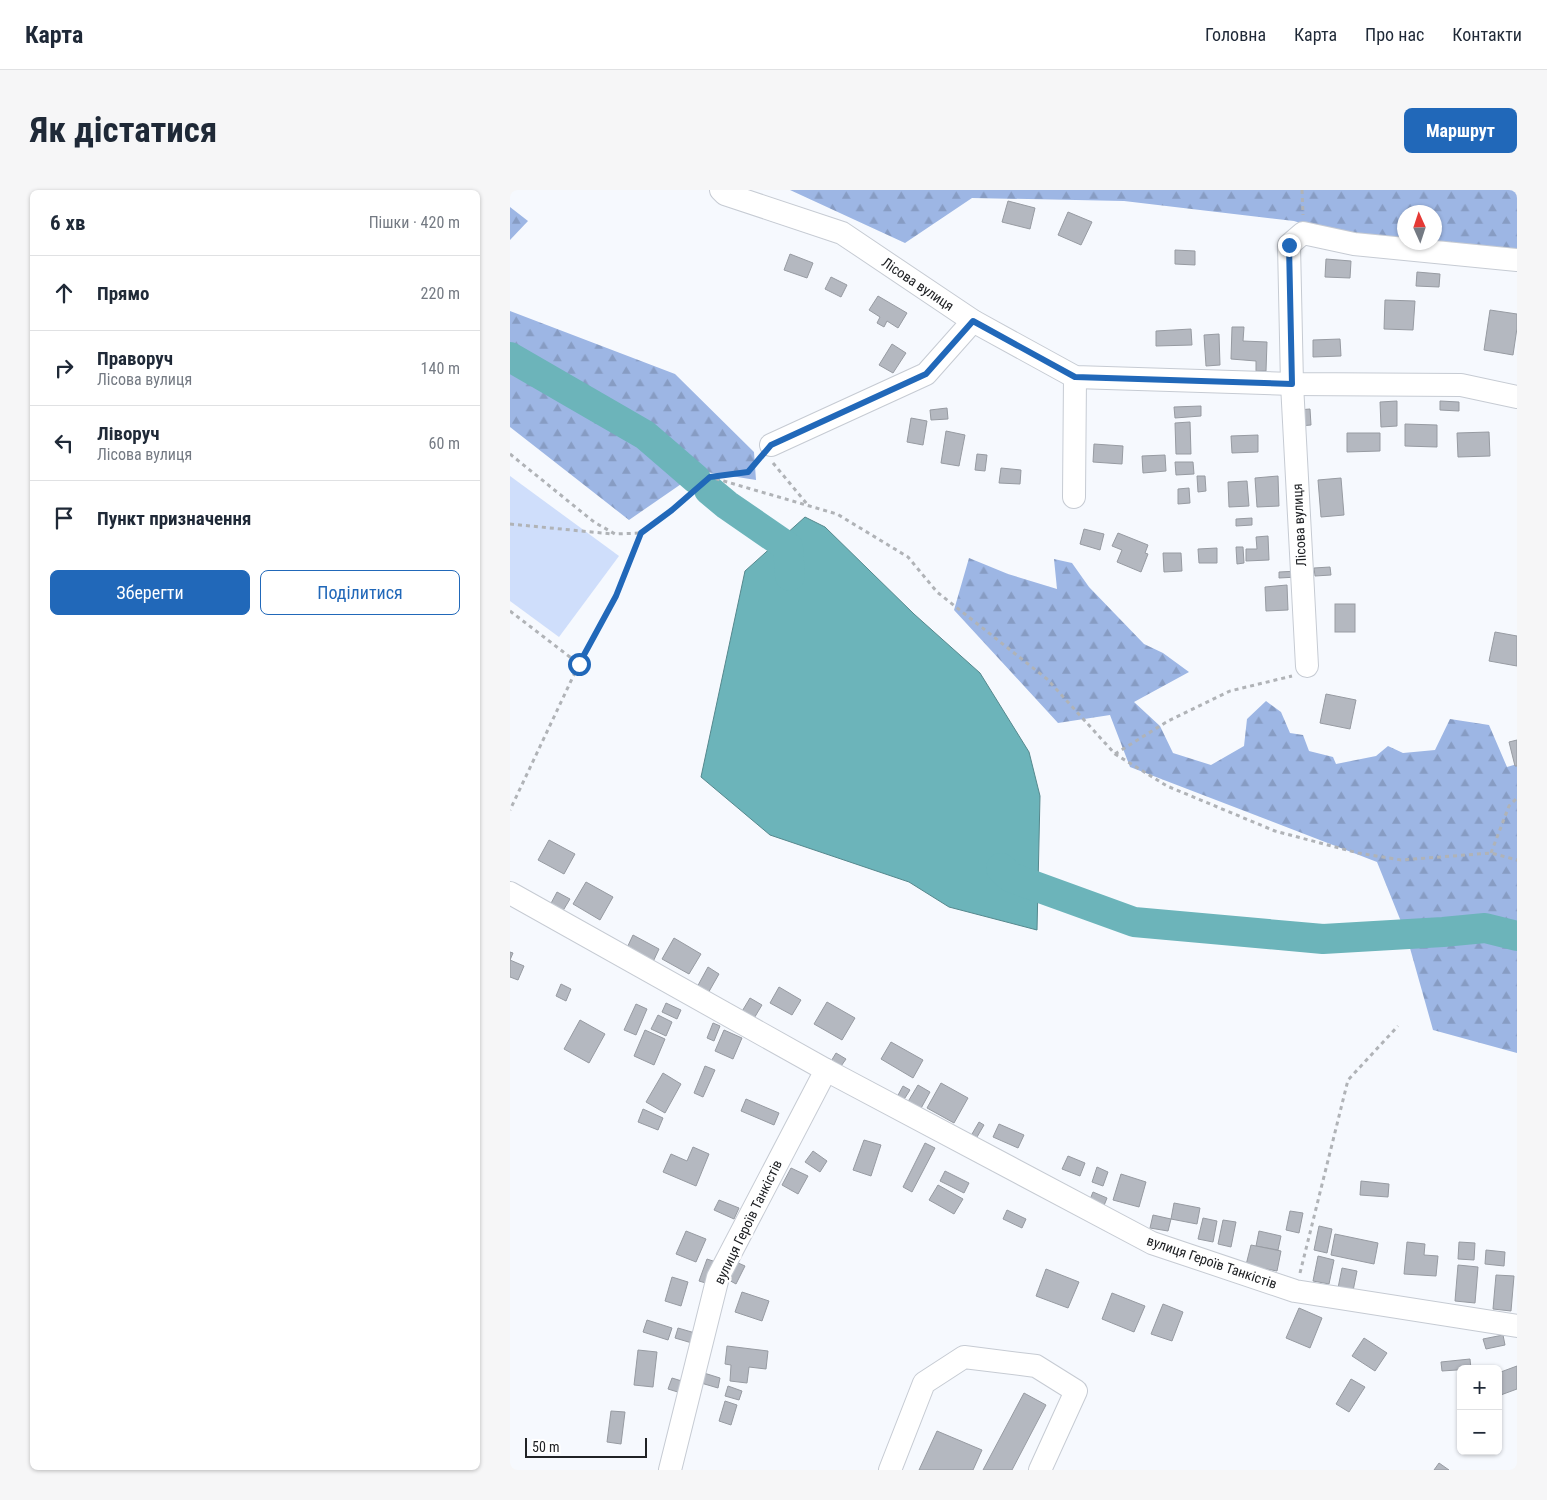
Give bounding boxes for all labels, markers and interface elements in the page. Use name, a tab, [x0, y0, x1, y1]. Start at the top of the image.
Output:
text: Карта	[25, 21, 83, 49]
text: Головна	[1205, 24, 1266, 45]
text: Карта	[1294, 24, 1337, 45]
text: Про нас	[1365, 24, 1424, 45]
text: Контакти	[1452, 24, 1522, 45]
button: Маршрут	[1404, 108, 1517, 153]
text: Як дістатися	[30, 110, 217, 151]
north arrow	[1397, 205, 1442, 250]
text: 6 хв	[50, 211, 85, 235]
text: Пішки · 420 m	[369, 213, 460, 232]
route end	[1278, 234, 1301, 257]
street label: Лісова вулиця	[879, 254, 957, 314]
icon: ahead	[50, 279, 78, 307]
text: Прямо	[97, 282, 150, 305]
text: 220 m	[421, 284, 460, 303]
text: Праворуч	[97, 347, 173, 370]
icon: right	[50, 354, 78, 382]
text: 140 m	[421, 359, 460, 378]
text: Лісова вулиця	[97, 370, 192, 389]
text: Ліворуч	[97, 422, 159, 445]
icon: left	[50, 429, 78, 457]
text: 60 m	[428, 434, 460, 453]
text: Лісова вулиця	[97, 445, 192, 464]
street label: Лісова вулиця	[1289, 483, 1309, 567]
icon: arrive	[50, 504, 78, 532]
text: Пункт призначення	[97, 507, 251, 530]
button: Зберегти	[50, 570, 250, 615]
button: Поділитися	[260, 570, 460, 615]
route start	[568, 653, 591, 676]
street label: вулиця Героїв Танкістів	[711, 1157, 785, 1287]
street label: вулиця Героїв Танкістів	[1145, 1232, 1279, 1292]
map controls	[1457, 1365, 1502, 1455]
button: +	[1457, 1365, 1502, 1410]
button: −	[1457, 1410, 1502, 1455]
scale bar	[525, 1435, 648, 1458]
text: 50 m	[532, 1439, 560, 1455]

